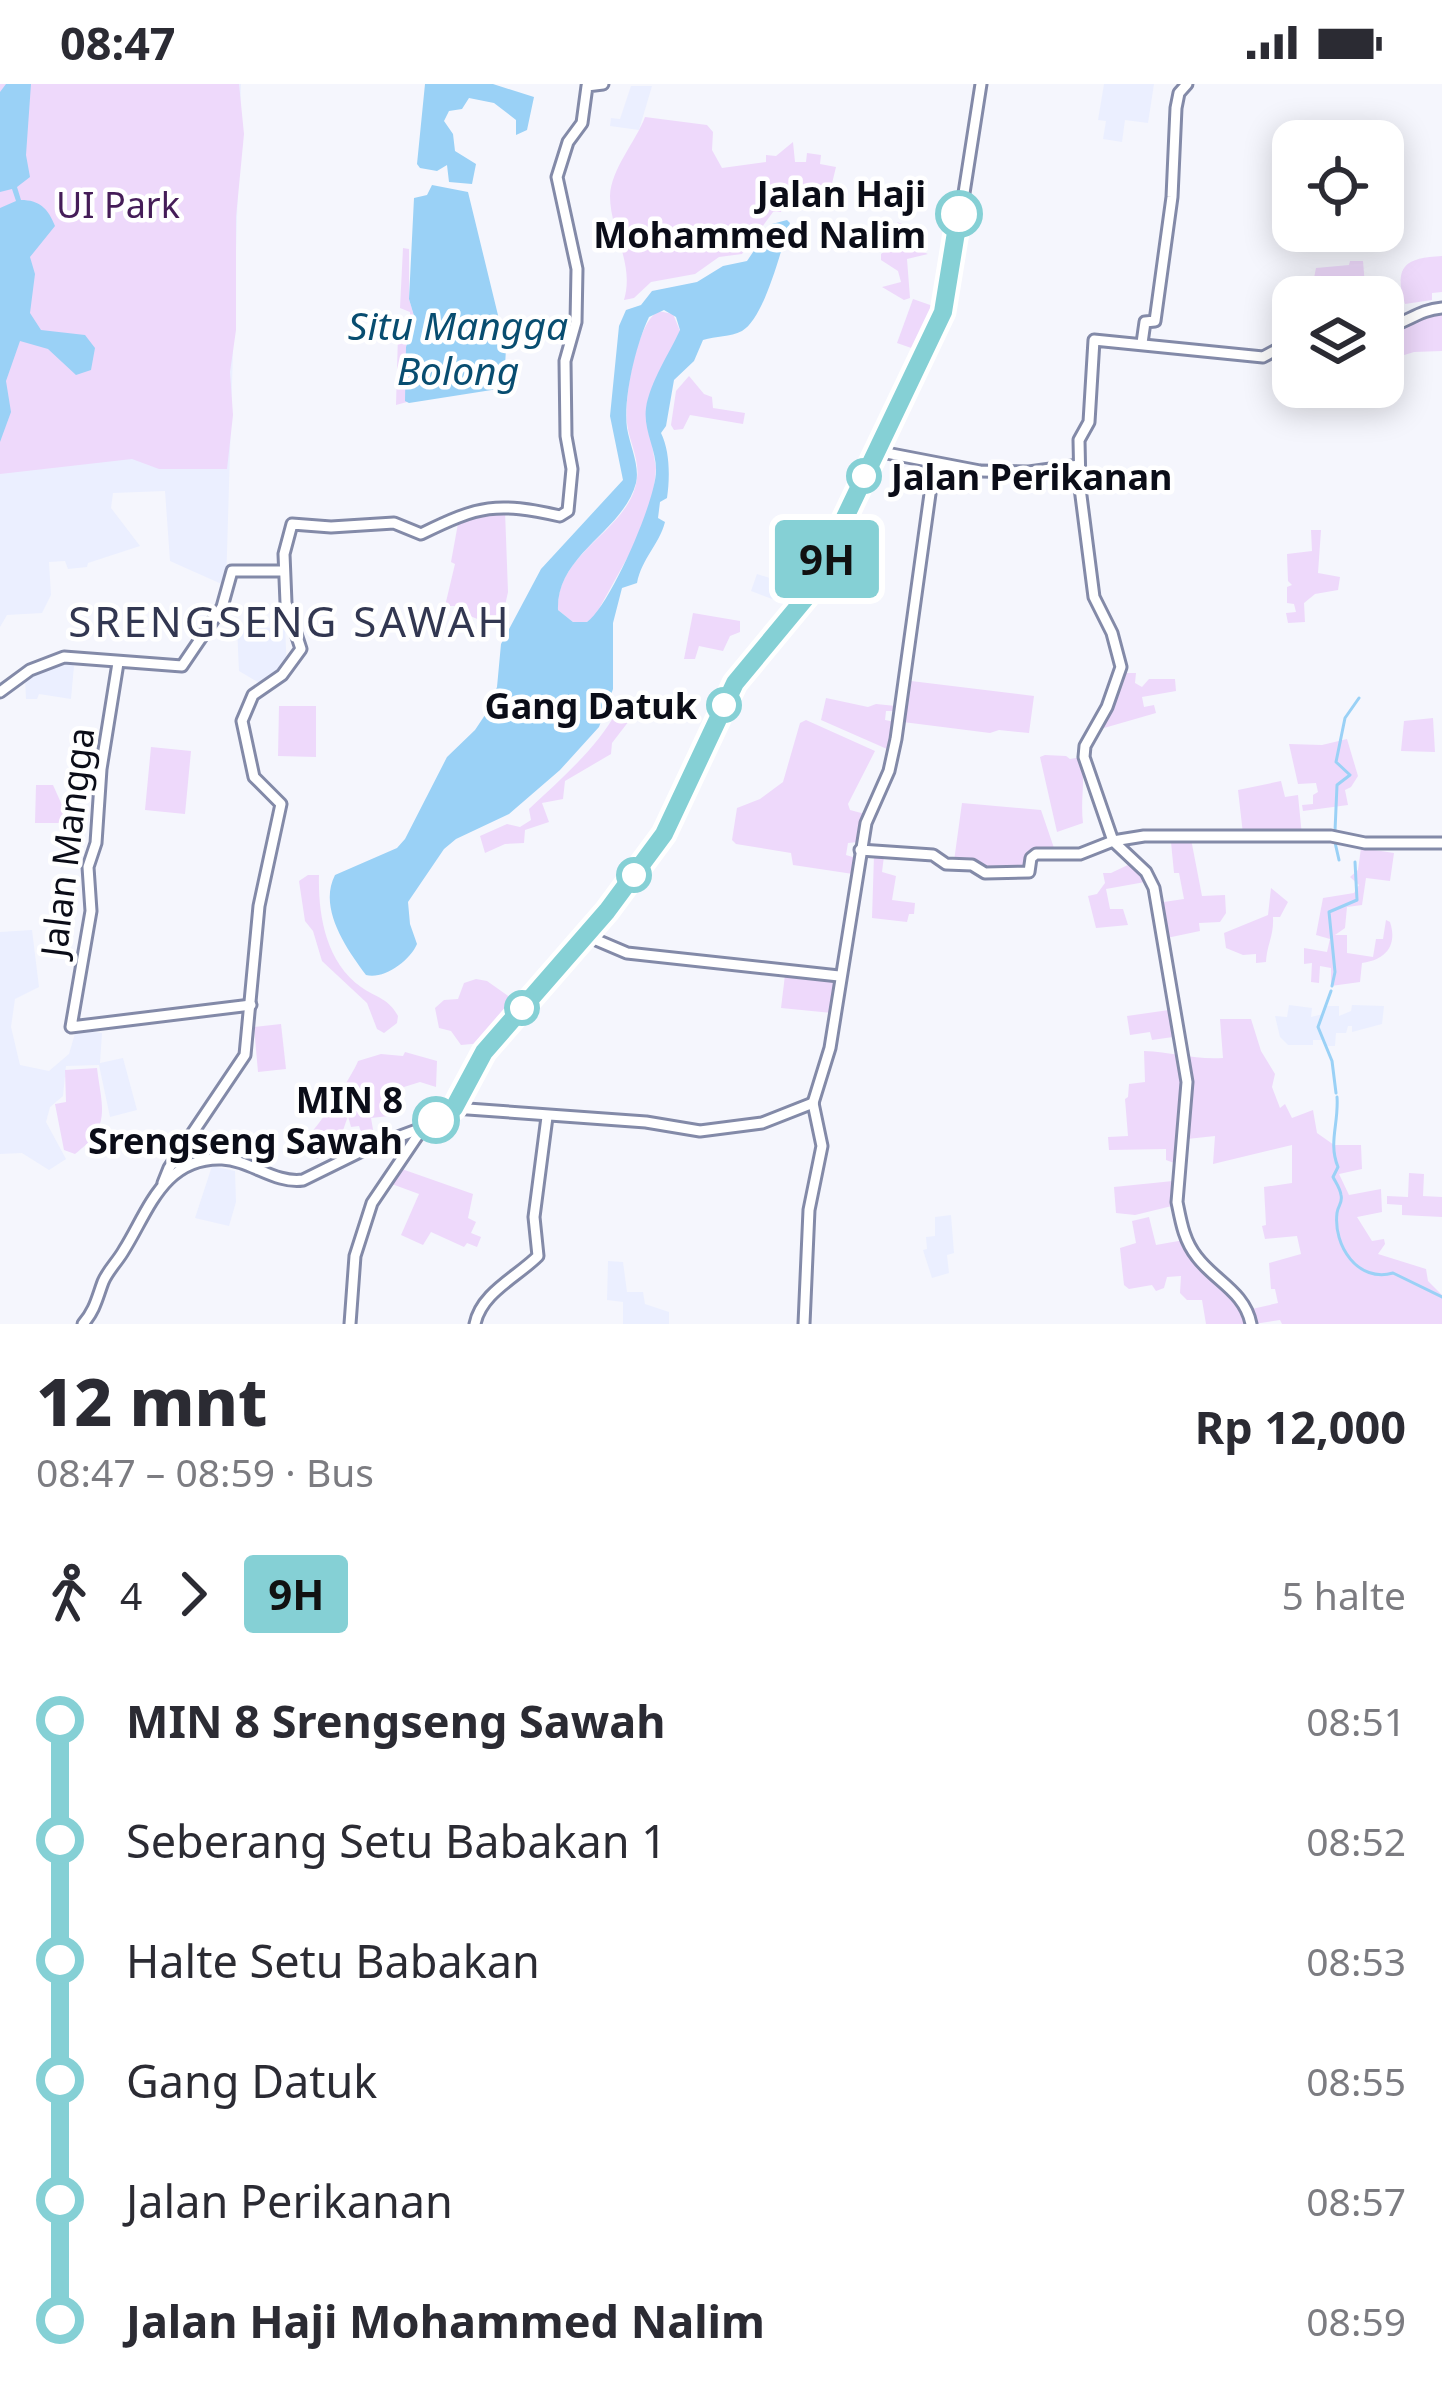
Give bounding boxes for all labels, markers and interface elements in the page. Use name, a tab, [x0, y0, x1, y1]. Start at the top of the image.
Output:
text: 08:47	[60, 12, 176, 73]
map controls	[1272, 120, 1404, 408]
button: locate	[1272, 120, 1404, 252]
place label: Jalan Haji Mohammed Nalim	[593, 169, 926, 259]
park label: UI Park	[56, 180, 180, 229]
marker: Jalan Haji Mohammed Nalim	[937, 192, 981, 236]
button: layers	[1272, 276, 1404, 408]
water label: Situ Mangga Bolong	[348, 298, 568, 396]
place label: Jalan Perikanan	[888, 452, 1172, 501]
marker: Jalan Perikanan	[848, 460, 880, 492]
line badge: 9H	[773, 520, 881, 598]
text: 9H	[799, 530, 855, 587]
district label: SRENGSENG SAWAH	[68, 592, 512, 649]
place label: Gang Datuk	[485, 681, 698, 730]
marker: Gang Datuk	[708, 689, 740, 721]
street label: Jalan Mangga	[28, 725, 105, 962]
unlabelled marker	[618, 859, 650, 891]
unlabelled marker	[506, 992, 538, 1024]
place label: MIN 8 Srengseng Sawah	[88, 1075, 403, 1165]
marker: MIN 8 Srengseng Sawah	[414, 1098, 458, 1142]
text: 12 mnt	[36, 1355, 267, 1445]
text: Rp 12,000	[1195, 1396, 1406, 1457]
text: 08:47 – 08:59 · Bus	[36, 1445, 374, 1498]
icon: walk	[36, 1561, 102, 1627]
icon: forward	[160, 1561, 226, 1627]
text: 9H	[268, 1565, 324, 1622]
text: 4	[120, 1568, 142, 1621]
text: 5 halte	[1281, 1568, 1406, 1621]
text: MIN 8 Srengseng Sawah	[126, 1690, 666, 1751]
text: 08:51	[1306, 1694, 1406, 1747]
text: Seberang Setu Babakan 1	[126, 1810, 667, 1871]
text: 08:52	[1306, 1814, 1406, 1867]
text: Halte Setu Babakan	[126, 1930, 540, 1991]
text: 08:53	[1306, 1934, 1406, 1987]
text: Gang Datuk	[126, 2050, 377, 2111]
text: 08:55	[1306, 2054, 1406, 2107]
text: Jalan Perikanan	[126, 2170, 453, 2231]
text: 08:57	[1306, 2174, 1406, 2227]
text: Jalan Haji Mohammed Nalim	[126, 2290, 765, 2351]
text: 08:59	[1306, 2294, 1406, 2347]

